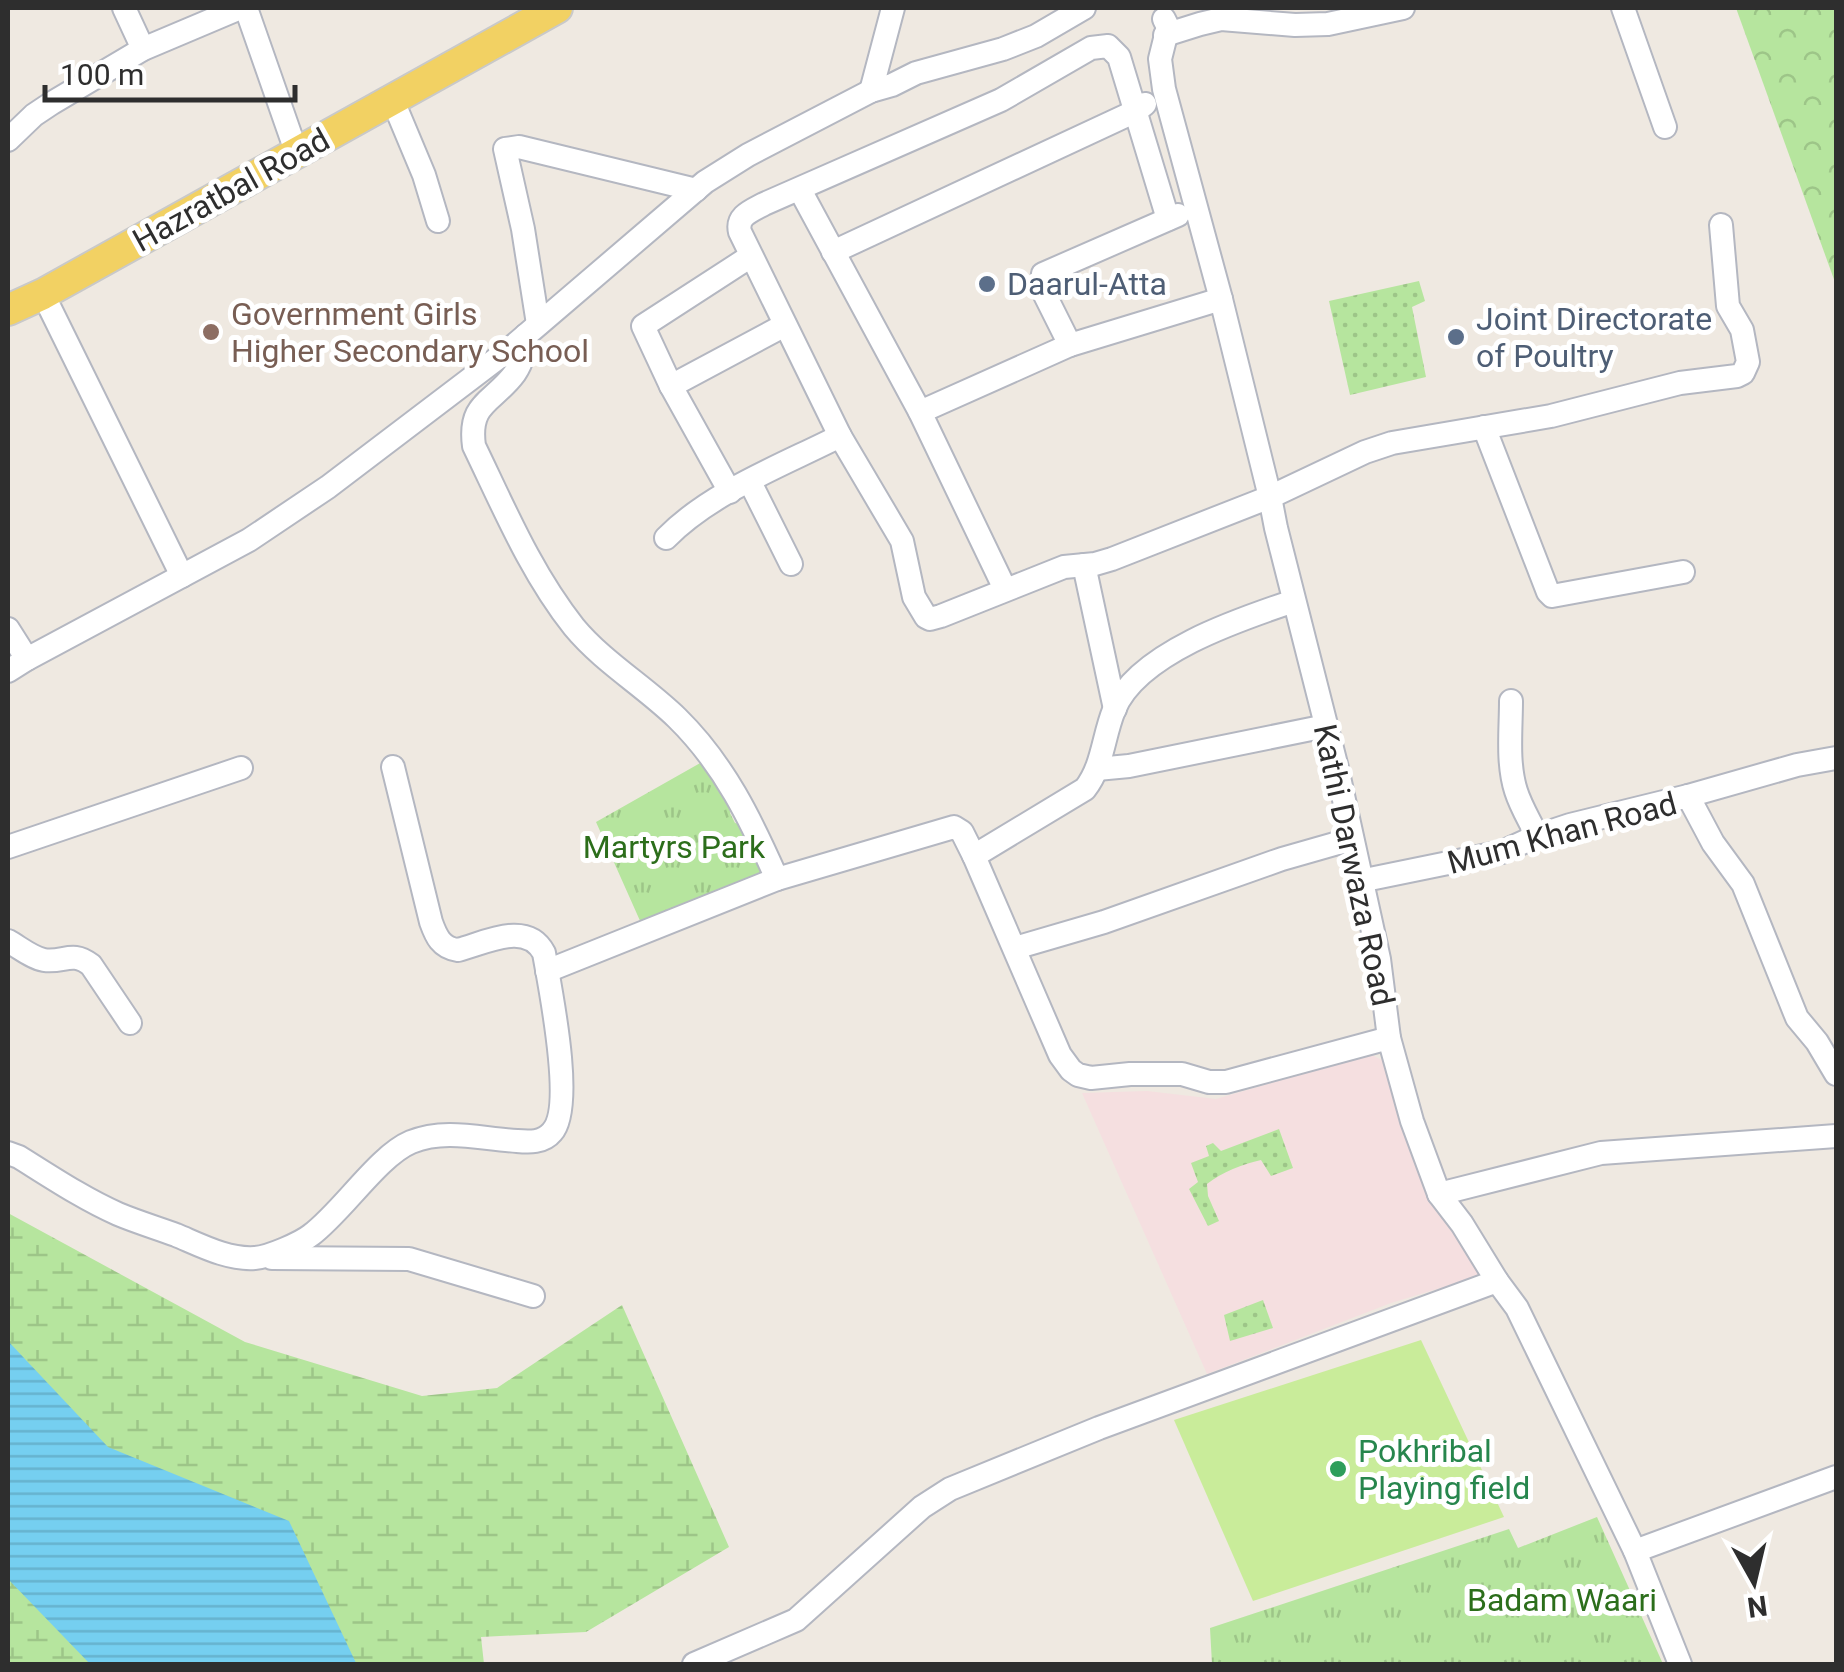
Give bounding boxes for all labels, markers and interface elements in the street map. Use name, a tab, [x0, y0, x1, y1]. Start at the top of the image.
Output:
scale bar	[45, 40, 295, 102]
text: 100 m	[60, 57, 144, 92]
street label: Hazratbal Road	[126, 120, 336, 260]
place label: Daarul-Atta	[1007, 265, 1167, 303]
marker: Daarul-Atta	[976, 273, 998, 295]
place label: Government Girls Higher Secondary School	[231, 295, 589, 370]
place label: Joint Directorate of Poultry	[1476, 300, 1712, 375]
marker: Government Girls Higher Secondary School	[200, 321, 222, 343]
marker: Joint Directorate of Poultry	[1445, 326, 1467, 348]
street label: Kathi Darwaza Road	[1306, 721, 1402, 1009]
street label: Mum Khan Road	[1443, 784, 1681, 882]
park label: Martyrs Park	[583, 828, 766, 866]
place label: Pokhribal Playing field	[1358, 1432, 1530, 1507]
marker: Pokhribal Playing field	[1327, 1458, 1349, 1480]
north arrow	[1704, 1532, 1804, 1632]
park label: Badam Waari	[1467, 1581, 1657, 1619]
text: N	[1745, 1589, 1769, 1624]

